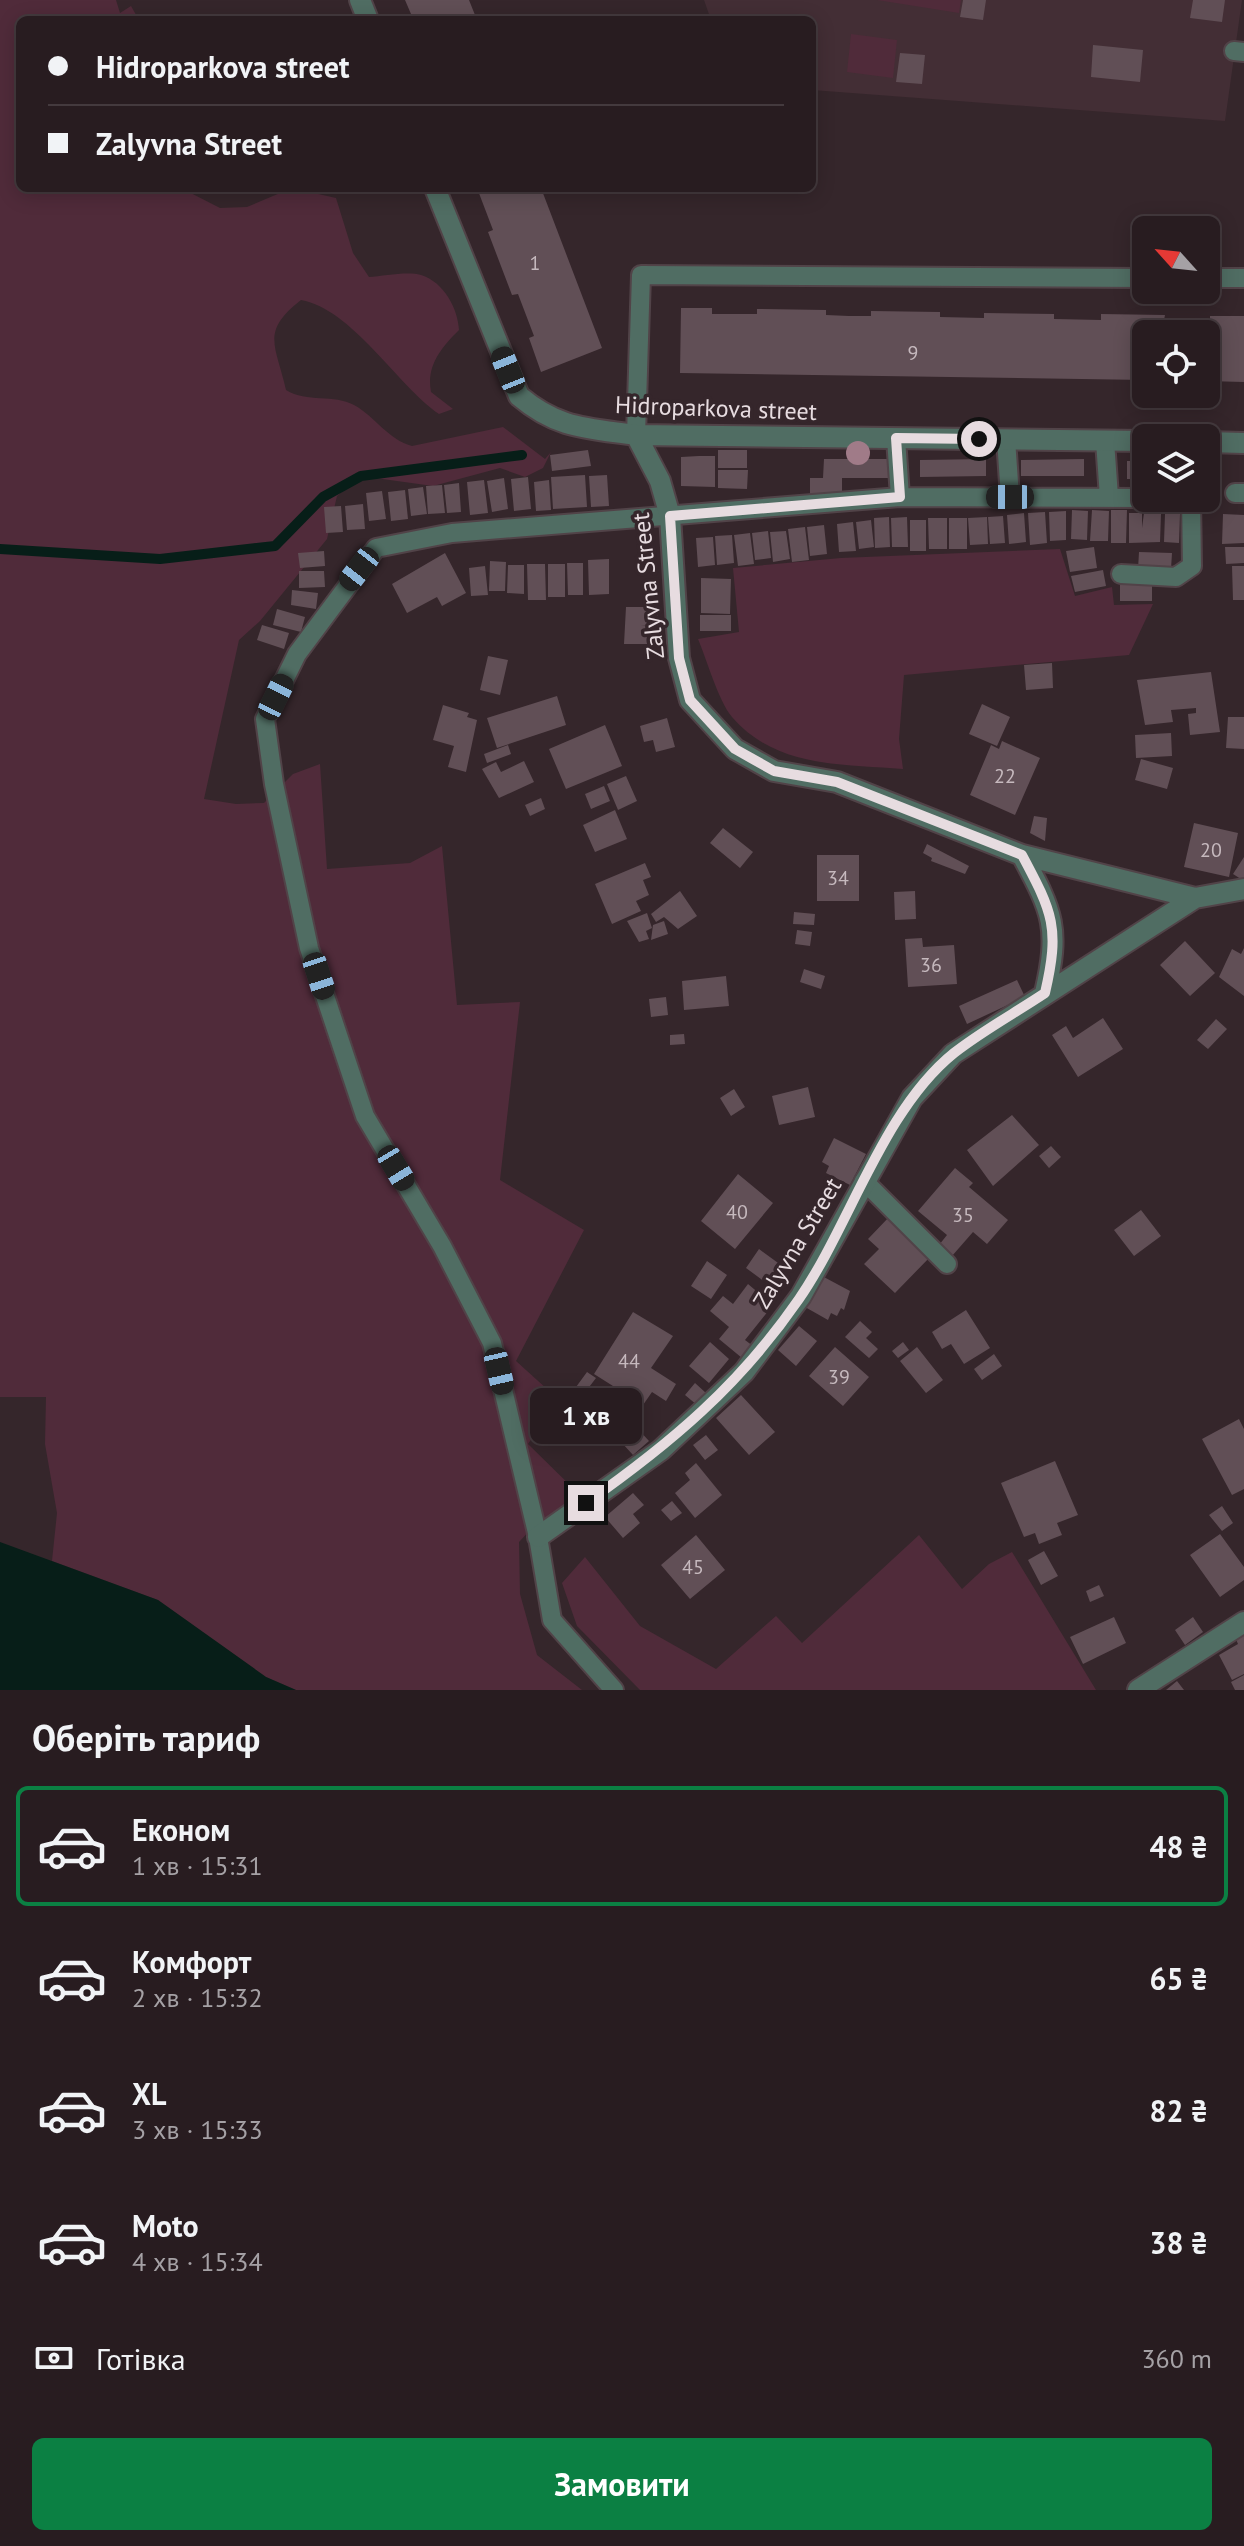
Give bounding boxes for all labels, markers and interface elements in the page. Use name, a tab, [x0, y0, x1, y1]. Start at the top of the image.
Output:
text: Hidroparkova street	[96, 47, 349, 86]
text: Zalyvna Street	[96, 124, 282, 163]
north arrow	[1132, 216, 1220, 304]
map controls	[1132, 216, 1220, 512]
house number: 1	[530, 250, 540, 276]
button: locate	[1132, 320, 1220, 408]
house number: 9	[908, 340, 918, 366]
car	[488, 343, 528, 397]
street label: Hidroparkova street	[615, 389, 817, 427]
route start	[961, 421, 997, 457]
button: layers	[1132, 424, 1220, 512]
car	[986, 485, 1034, 509]
street label: Zalyvna Street	[625, 511, 671, 661]
car	[335, 543, 383, 595]
car	[255, 670, 297, 724]
house number: 22	[994, 763, 1016, 789]
house number: 20	[1200, 837, 1222, 863]
house number: 34	[827, 865, 849, 891]
car	[300, 949, 338, 1003]
house number: 36	[920, 952, 942, 978]
car	[373, 1141, 419, 1195]
street label: Zalyvna Street	[746, 1172, 848, 1314]
house number: 40	[726, 1199, 748, 1225]
house number: 35	[952, 1202, 974, 1228]
car	[482, 1345, 516, 1397]
house number: 44	[618, 1348, 640, 1374]
house number: 39	[828, 1364, 850, 1390]
callout: 1 хв	[530, 1387, 642, 1443]
text: 1 хв	[562, 1399, 610, 1432]
route end	[568, 1485, 604, 1521]
house number: 45	[682, 1554, 704, 1580]
text: Оберіть тариф	[32, 1714, 260, 1761]
icon: car	[36, 1810, 108, 1882]
text: Економ	[132, 1810, 230, 1849]
text: 48 ₴	[1149, 1827, 1208, 1866]
text: 1 хв · 15:31	[132, 1849, 263, 1882]
icon: car	[36, 1942, 108, 2014]
text: Комфорт	[132, 1942, 251, 1981]
text: 65 ₴	[1149, 1959, 1208, 1998]
text: 2 хв · 15:32	[132, 1981, 263, 2014]
icon: car	[36, 2074, 108, 2146]
text: XL	[132, 2074, 166, 2113]
text: 82 ₴	[1149, 2091, 1208, 2130]
text: 3 хв · 15:33	[132, 2113, 263, 2146]
icon: car	[36, 2206, 108, 2278]
text: Moto	[132, 2206, 199, 2245]
text: 38 ₴	[1149, 2223, 1208, 2262]
text: 4 хв · 15:34	[132, 2245, 263, 2278]
icon: cash	[32, 2336, 76, 2380]
text: Готівка	[96, 2339, 186, 2378]
text: 360 m	[1141, 2342, 1212, 2375]
button: Замовити	[32, 2438, 1212, 2530]

